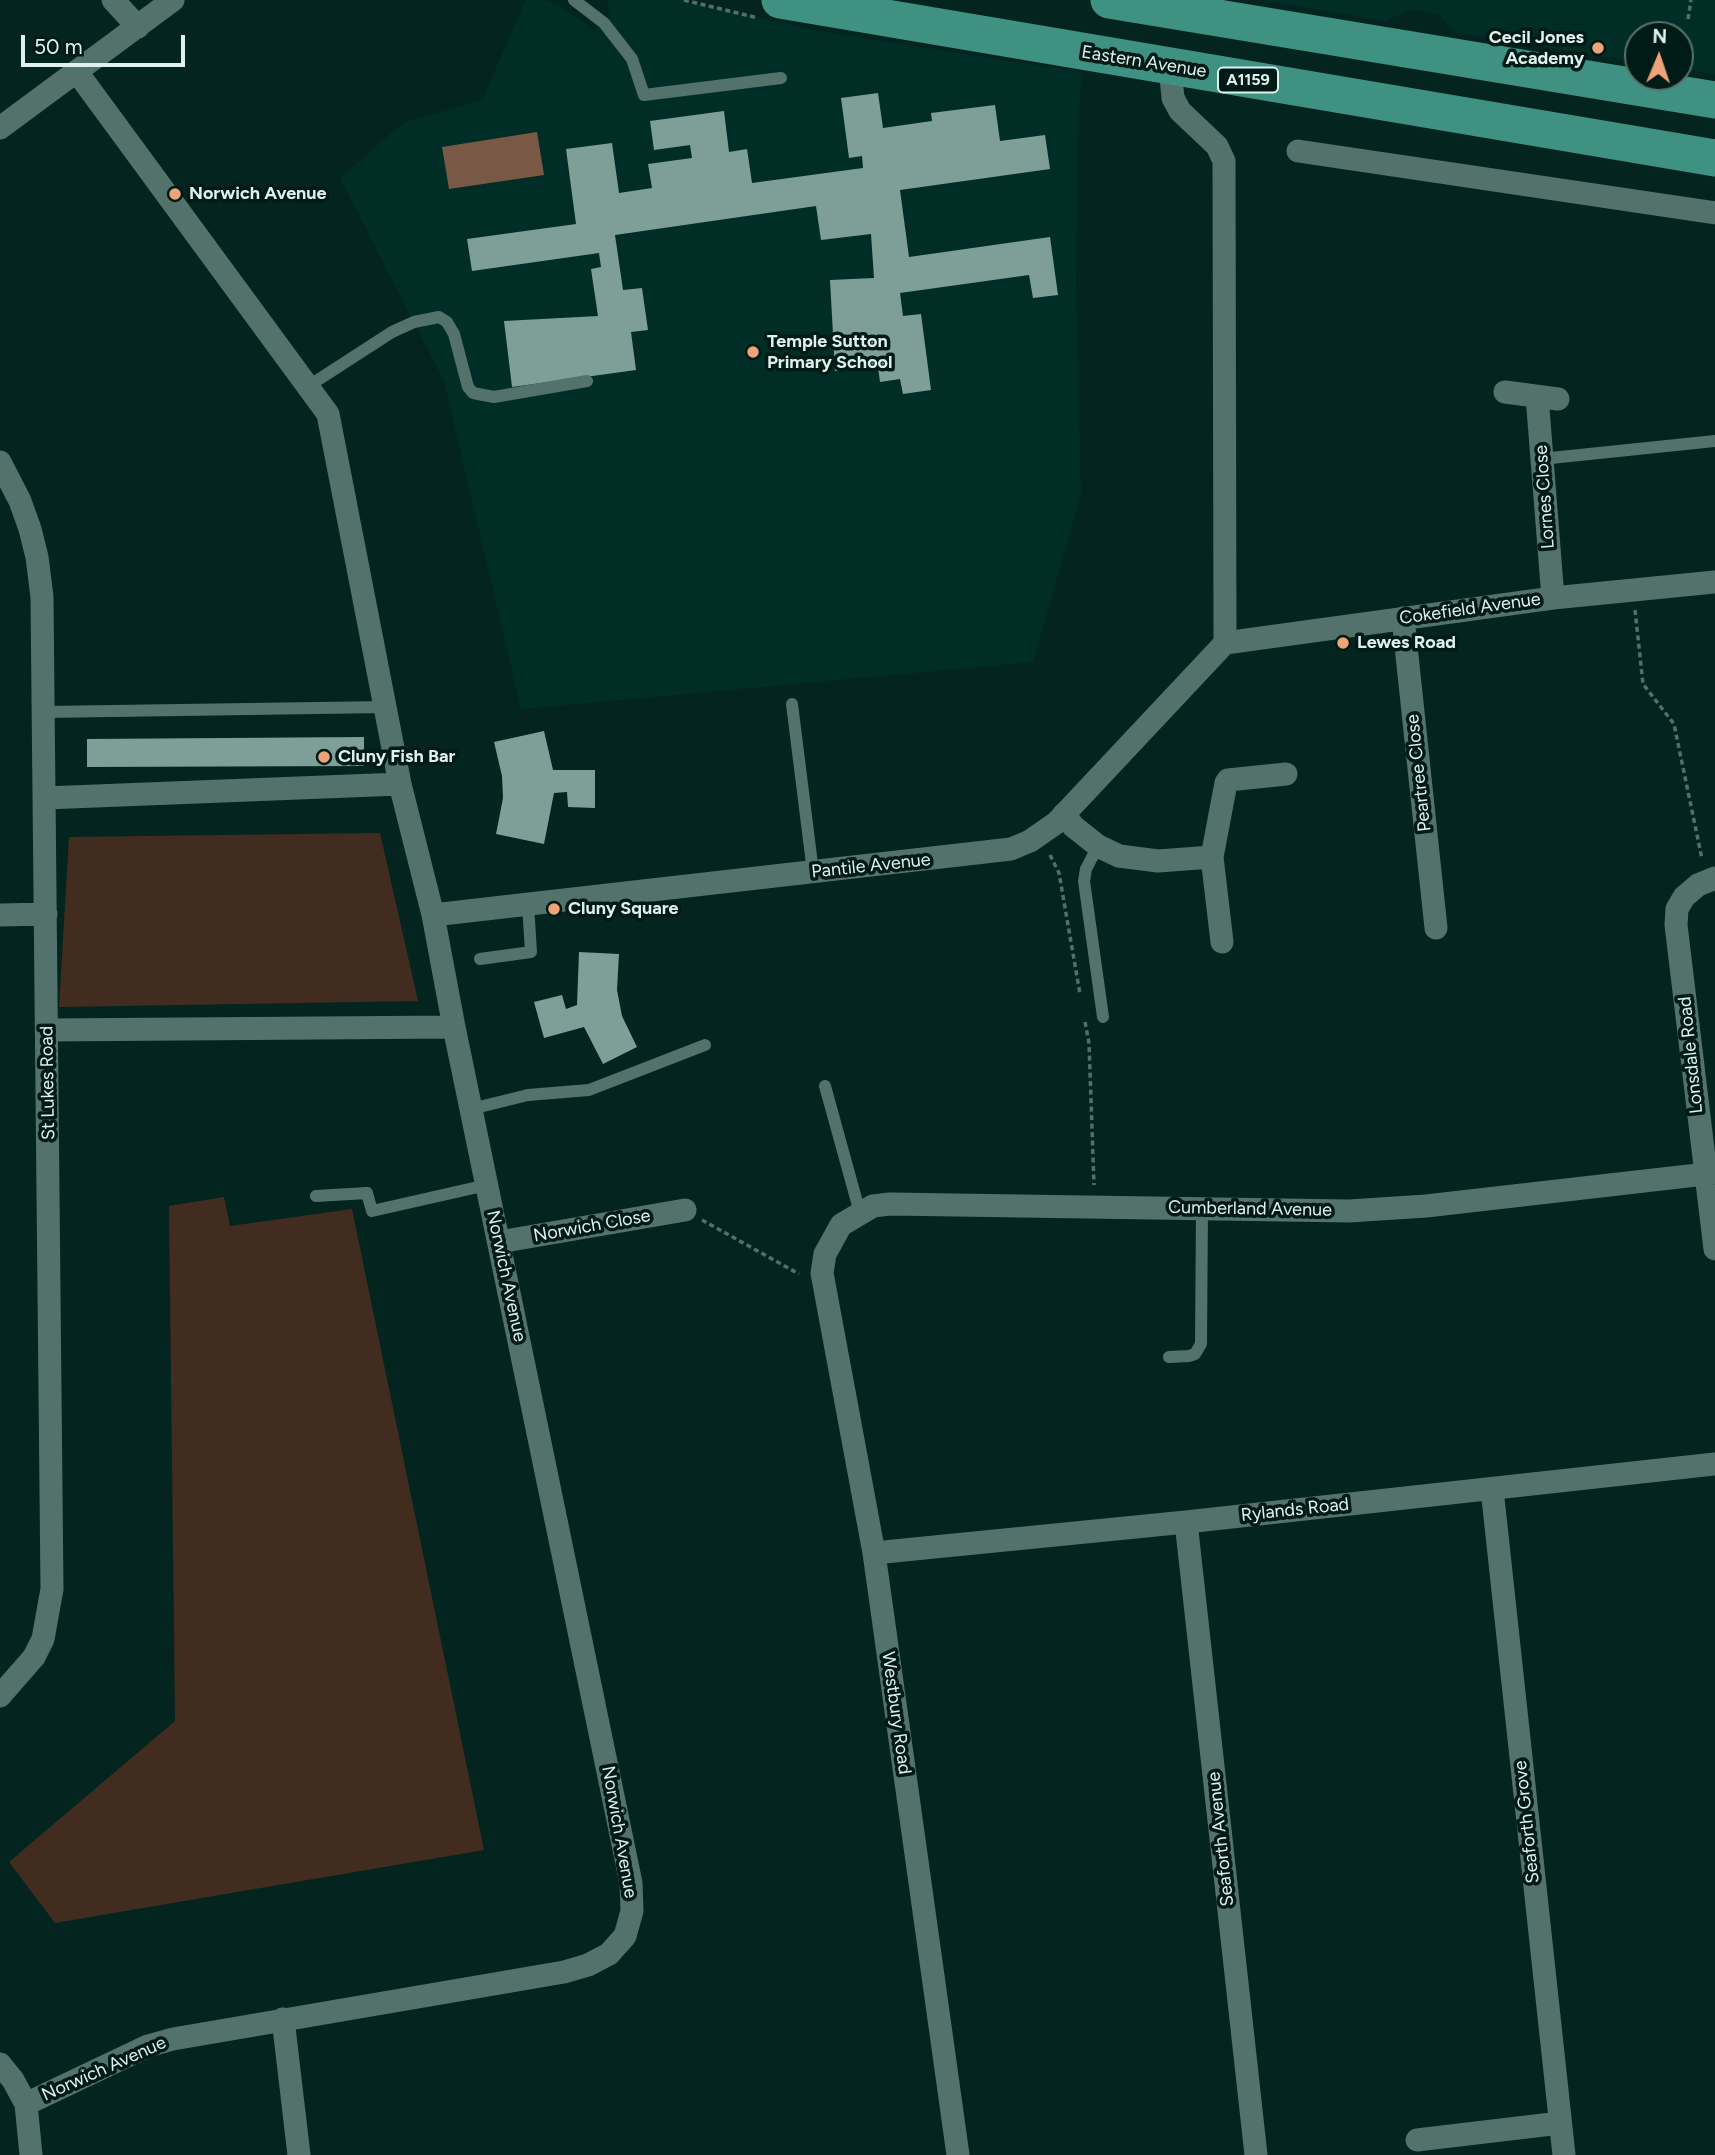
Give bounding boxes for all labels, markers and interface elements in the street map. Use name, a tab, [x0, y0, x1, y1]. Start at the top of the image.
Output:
scale bar	[24, 21, 189, 65]
north arrow	[1624, 21, 1694, 91]
text: N	[1652, 25, 1667, 48]
place label: Cecil Jones Academy	[1489, 27, 1584, 70]
text: 50 m	[34, 34, 83, 59]
marker: Cecil Jones Academy	[1590, 40, 1606, 56]
street label: Eastern Avenue	[1080, 41, 1208, 83]
road number: A1159	[1218, 68, 1278, 92]
place label: Norwich Avenue	[189, 183, 327, 205]
marker: Norwich Avenue	[167, 186, 183, 202]
place label: Temple Sutton Primary School	[767, 331, 892, 374]
marker: Temple Sutton Primary School	[745, 344, 761, 360]
street label: Lornes Close	[1531, 444, 1559, 550]
street label: Cokefield Avenue	[1398, 588, 1542, 630]
place label: Lewes Road	[1357, 632, 1456, 654]
marker: Lewes Road	[1335, 635, 1351, 651]
street label: Peartree Close	[1402, 713, 1436, 833]
place label: Cluny Fish Bar	[338, 746, 455, 768]
marker: Cluny Fish Bar	[316, 749, 332, 765]
street label: Pantile Avenue	[810, 849, 932, 883]
place label: Cluny Square	[568, 898, 679, 920]
marker: Cluny Square	[546, 901, 562, 917]
street label: Lonsdale Road	[1674, 995, 1708, 1115]
street label: St Lukes Road	[36, 1026, 60, 1140]
street label: Cumberland Avenue	[1168, 1197, 1332, 1221]
street label: Norwich Close	[532, 1205, 652, 1247]
street label: Norwich Avenue	[482, 1208, 530, 1344]
street label: Rylands Road	[1240, 1494, 1350, 1526]
street label: Westbury Road	[877, 1650, 915, 1776]
street label: Seaforth Grove	[1510, 1760, 1544, 1884]
street label: Norwich Avenue	[597, 1764, 641, 1900]
street label: Seaforth Avenue	[1203, 1771, 1239, 1907]
street label: Norwich Avenue	[38, 2032, 170, 2106]

